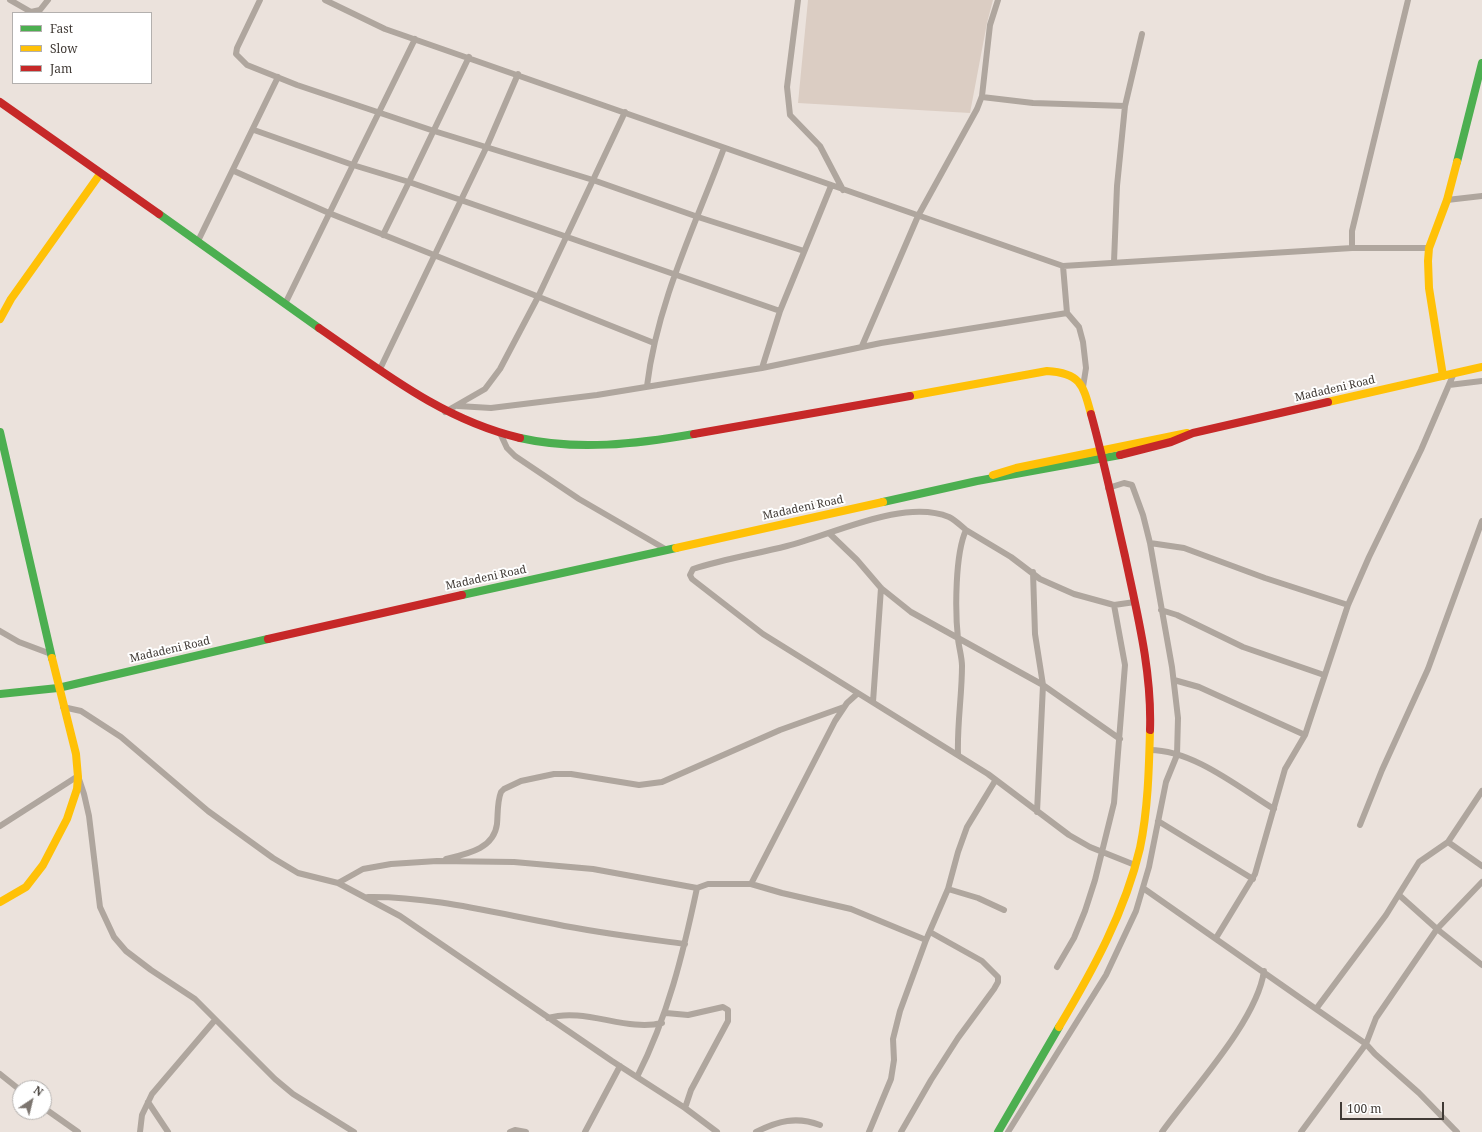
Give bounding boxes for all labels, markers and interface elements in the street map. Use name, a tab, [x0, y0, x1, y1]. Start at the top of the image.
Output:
legend	[12, 12, 152, 84]
text: Fast	[50, 20, 73, 37]
text: Slow	[50, 40, 78, 57]
text: Jam	[50, 60, 72, 77]
street label: Madadeni Road	[1294, 373, 1376, 405]
street label: Madadeni Road	[761, 493, 845, 523]
street label: Madadeni Road	[444, 563, 528, 593]
street label: Madadeni Road	[129, 634, 211, 666]
north arrow	[12, 1080, 52, 1120]
text: N	[31, 1082, 46, 1099]
scale bar	[1342, 1094, 1446, 1120]
text: 100 m	[1347, 1100, 1382, 1117]

